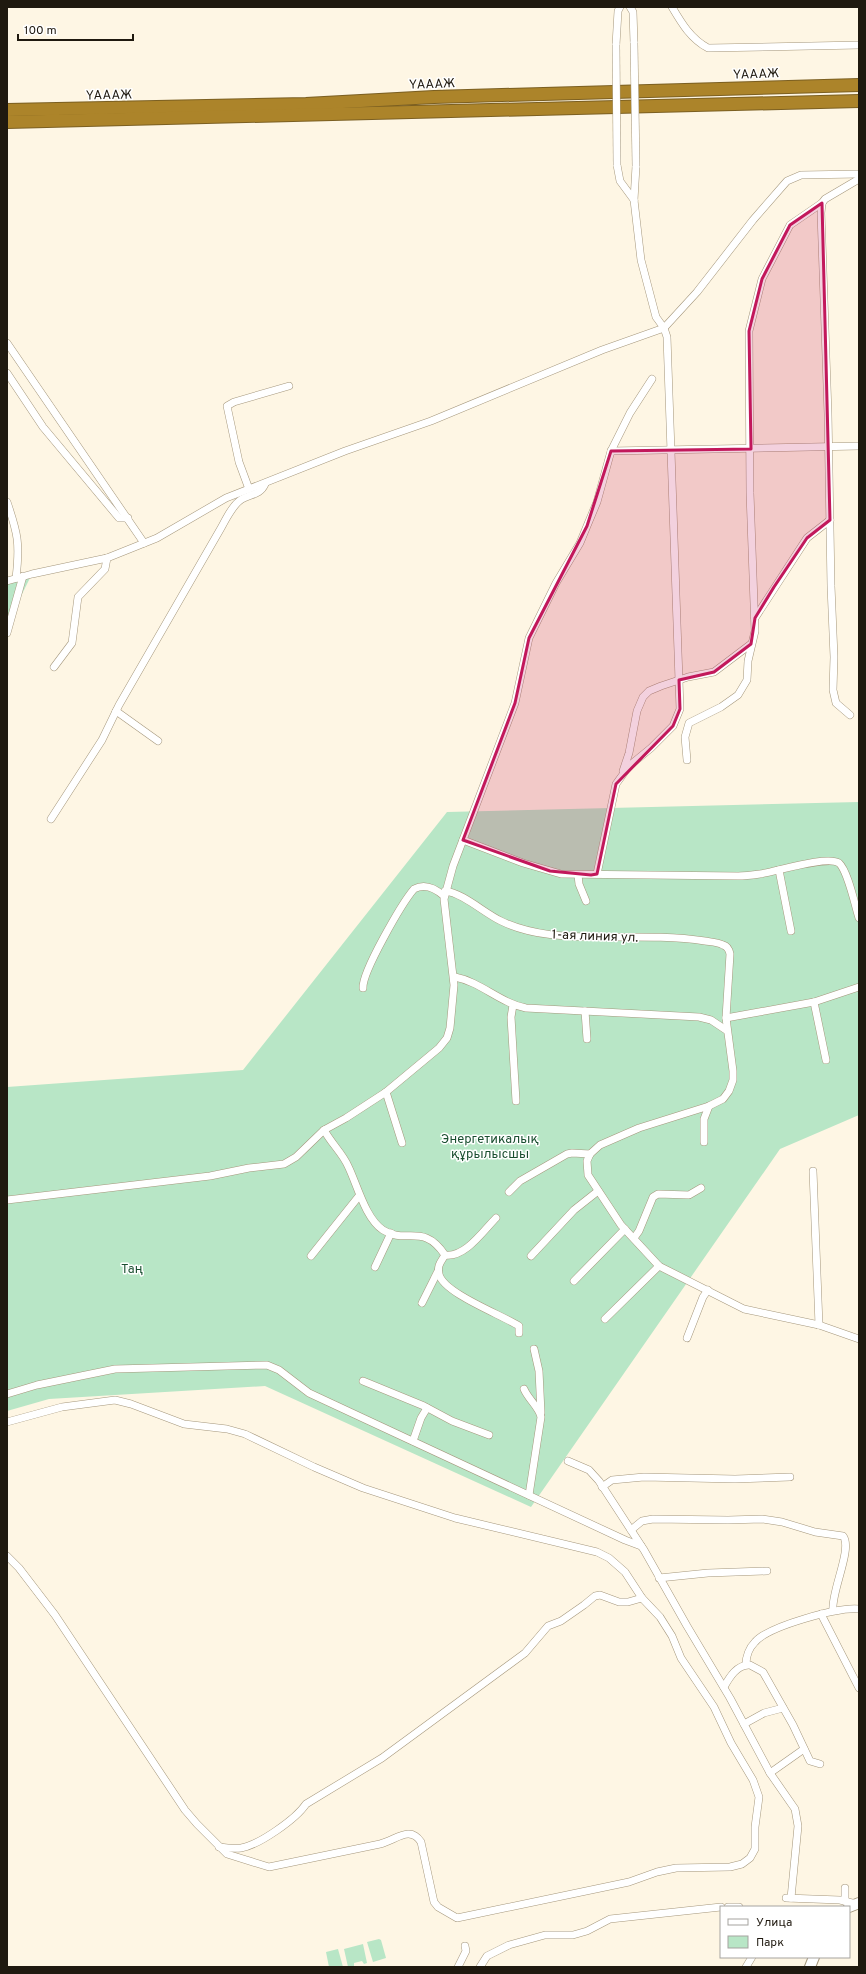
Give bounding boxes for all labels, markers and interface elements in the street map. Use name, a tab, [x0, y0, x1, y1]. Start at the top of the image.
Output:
scale bar	[18, 16, 133, 42]
text: 100 m	[24, 23, 57, 39]
street label: ҮАААЖ	[733, 66, 780, 84]
street label: ҮАААЖ	[409, 76, 456, 94]
street label: ҮАААЖ	[86, 88, 132, 104]
street label: 1-ая линия ул.	[551, 927, 639, 947]
park label: Энергетикалық құрылысшы	[441, 1132, 539, 1163]
park label: Таң	[121, 1262, 143, 1278]
legend	[720, 1906, 850, 1958]
text: Улица	[756, 1915, 792, 1931]
text: Парк	[756, 1935, 784, 1951]

